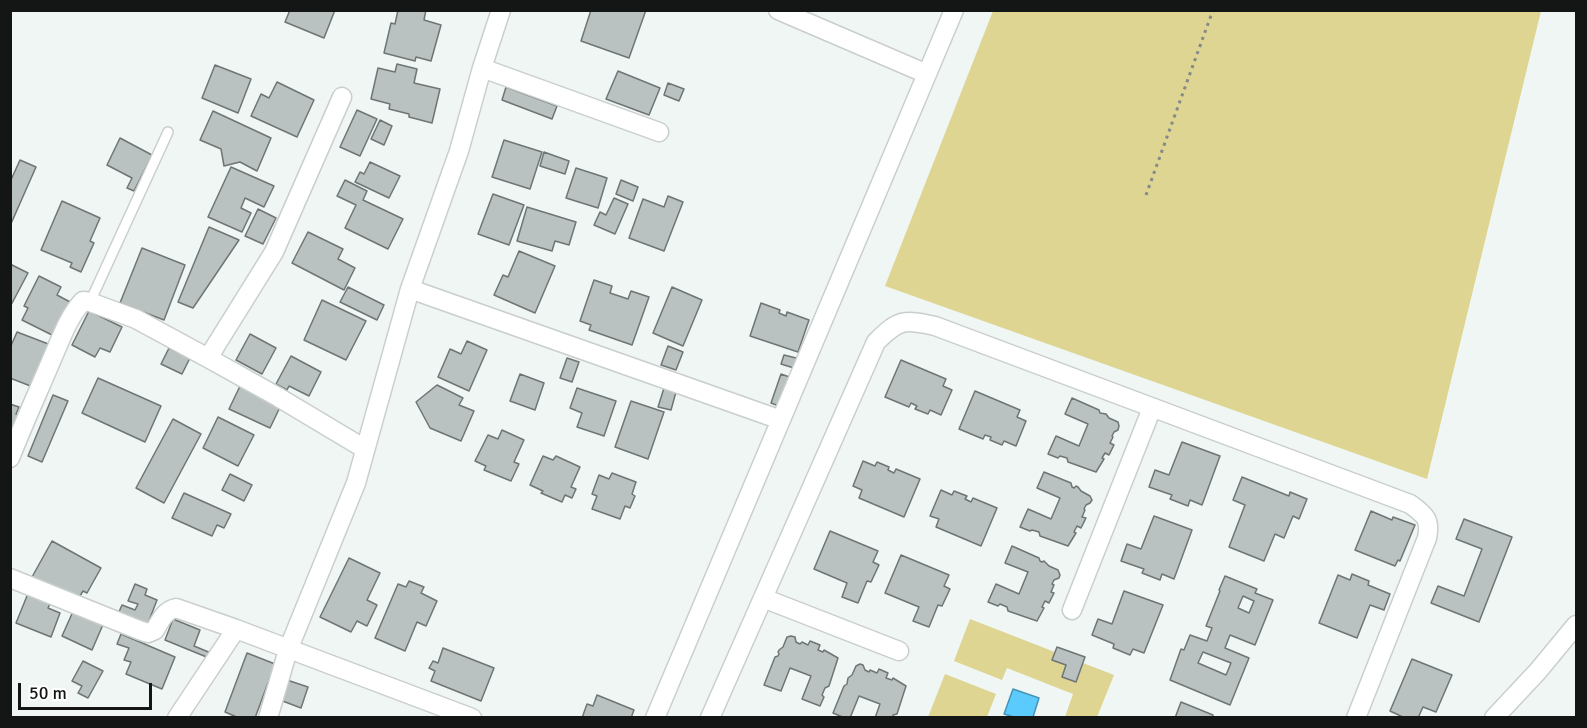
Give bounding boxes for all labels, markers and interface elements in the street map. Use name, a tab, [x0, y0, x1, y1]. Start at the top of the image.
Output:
scale bar	[21, 671, 154, 709]
text: 50 m	[29, 682, 67, 704]

